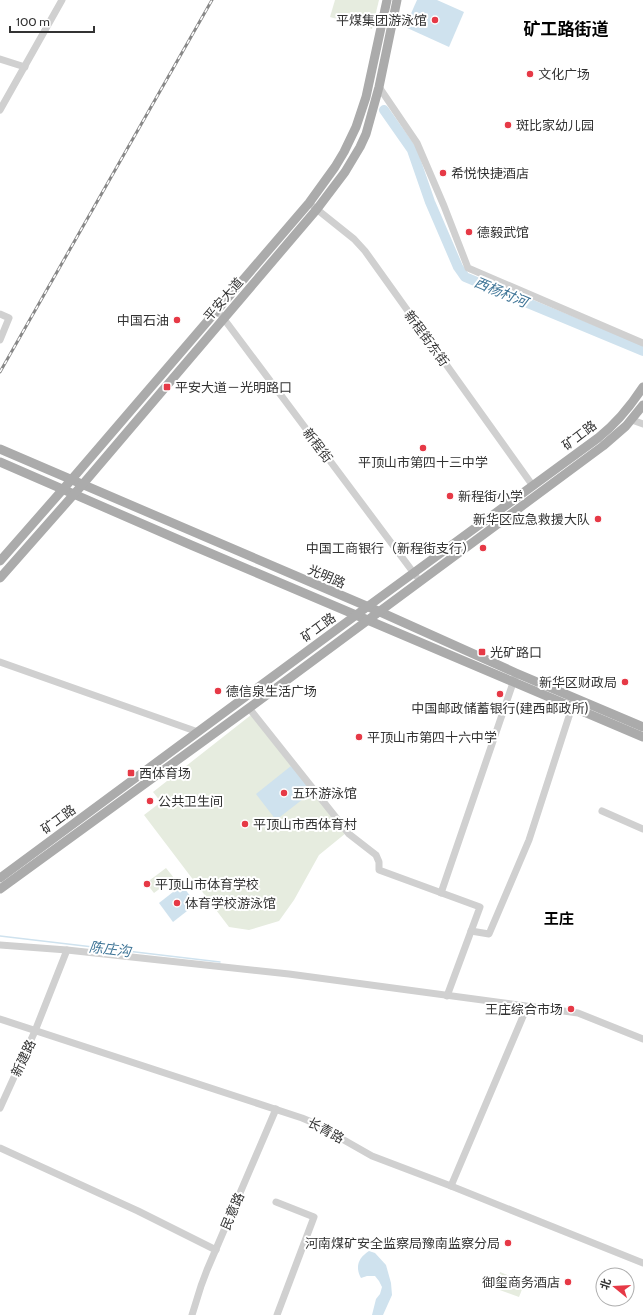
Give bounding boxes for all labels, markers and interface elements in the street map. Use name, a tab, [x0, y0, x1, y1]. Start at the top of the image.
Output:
scale bar	[10, 8, 94, 34]
place label: 平煤集团游泳馆	[336, 12, 427, 28]
text: 100 m	[16, 14, 50, 29]
marker: 平煤集团游泳馆	[430, 15, 440, 25]
district label: 矿工路街道	[524, 19, 609, 39]
place label: 文化广场	[538, 66, 590, 82]
marker: 文化广场	[525, 69, 535, 79]
place label: 斑比家幼儿园	[516, 117, 594, 133]
marker: 斑比家幼儿园	[503, 120, 513, 130]
place label: 希悦快捷酒店	[451, 165, 529, 181]
marker: 希悦快捷酒店	[438, 168, 448, 178]
place label: 德毅武馆	[477, 224, 529, 240]
marker: 德毅武馆	[464, 227, 474, 237]
water label: 西杨村河	[472, 273, 533, 312]
street label: 平安大道	[200, 274, 246, 324]
street label: 新程街东街	[401, 307, 453, 369]
place label: 中国石油	[117, 312, 169, 328]
marker: 中国石油	[172, 315, 182, 325]
place label: 平安大道－光明路口	[175, 379, 292, 395]
marker: 平安大道－光明路口	[162, 382, 172, 392]
street label: 矿工路	[559, 417, 599, 453]
street label: 新程街	[300, 425, 336, 465]
marker: 平顶山市第四十三中学	[418, 443, 428, 453]
place label: 平顶山市第四十三中学	[358, 454, 488, 470]
place label: 新程街小学	[458, 488, 523, 504]
marker: 新程街小学	[445, 491, 455, 501]
place label: 新华区应急救援大队	[473, 511, 590, 527]
marker: 新华区应急救援大队	[593, 514, 603, 524]
place label: 中国工商银行（新程街支行）	[306, 540, 475, 556]
marker: 中国工商银行（新程街支行）	[478, 543, 488, 553]
street label: 光明路	[306, 561, 348, 591]
street label: 矿工路	[298, 609, 338, 645]
place label: 光矿路口	[490, 644, 542, 660]
marker: 光矿路口	[477, 647, 487, 657]
place label: 新华区财政局	[539, 674, 617, 690]
marker: 新华区财政局	[620, 677, 630, 687]
place label: 德信泉生活广场	[226, 683, 317, 699]
marker: 德信泉生活广场	[213, 686, 223, 696]
marker: 中国邮政储蓄银行(建西邮政所)	[495, 689, 505, 699]
place label: 中国邮政储蓄银行(建西邮政所)	[411, 700, 589, 716]
place label: 平顶山市第四十六中学	[367, 729, 497, 745]
marker: 平顶山市第四十六中学	[354, 732, 364, 742]
place label: 西体育场	[139, 765, 191, 781]
marker: 西体育场	[126, 768, 136, 778]
place label: 五环游泳馆	[292, 785, 357, 801]
marker: 五环游泳馆	[279, 788, 289, 798]
place label: 公共卫生间	[158, 793, 223, 809]
marker: 公共卫生间	[145, 796, 155, 806]
street label: 矿工路	[38, 801, 78, 837]
place label: 平顶山市西体育村	[253, 816, 357, 832]
marker: 平顶山市西体育村	[240, 819, 250, 829]
place label: 平顶山市体育学校	[155, 876, 259, 892]
marker: 平顶山市体育学校	[142, 879, 152, 889]
place label: 体育学校游泳馆	[185, 895, 276, 911]
marker: 体育学校游泳馆	[172, 898, 182, 908]
district label: 王庄	[544, 910, 574, 928]
water label: 陈庄沟	[88, 938, 134, 961]
place label: 王庄综合市场	[485, 1001, 563, 1017]
marker: 王庄综合市场	[566, 1004, 576, 1014]
street label: 新建路	[8, 1037, 38, 1079]
street label: 长青路	[305, 1114, 347, 1146]
street label: 民意路	[217, 1190, 247, 1232]
place label: 河南煤矿安全监察局豫南监察分局	[305, 1235, 500, 1251]
marker: 河南煤矿安全监察局豫南监察分局	[503, 1238, 513, 1248]
north arrow	[595, 1267, 635, 1307]
place label: 御玺商务酒店	[482, 1274, 560, 1290]
marker: 御玺商务酒店	[563, 1277, 573, 1287]
text: 北	[597, 1277, 614, 1291]

